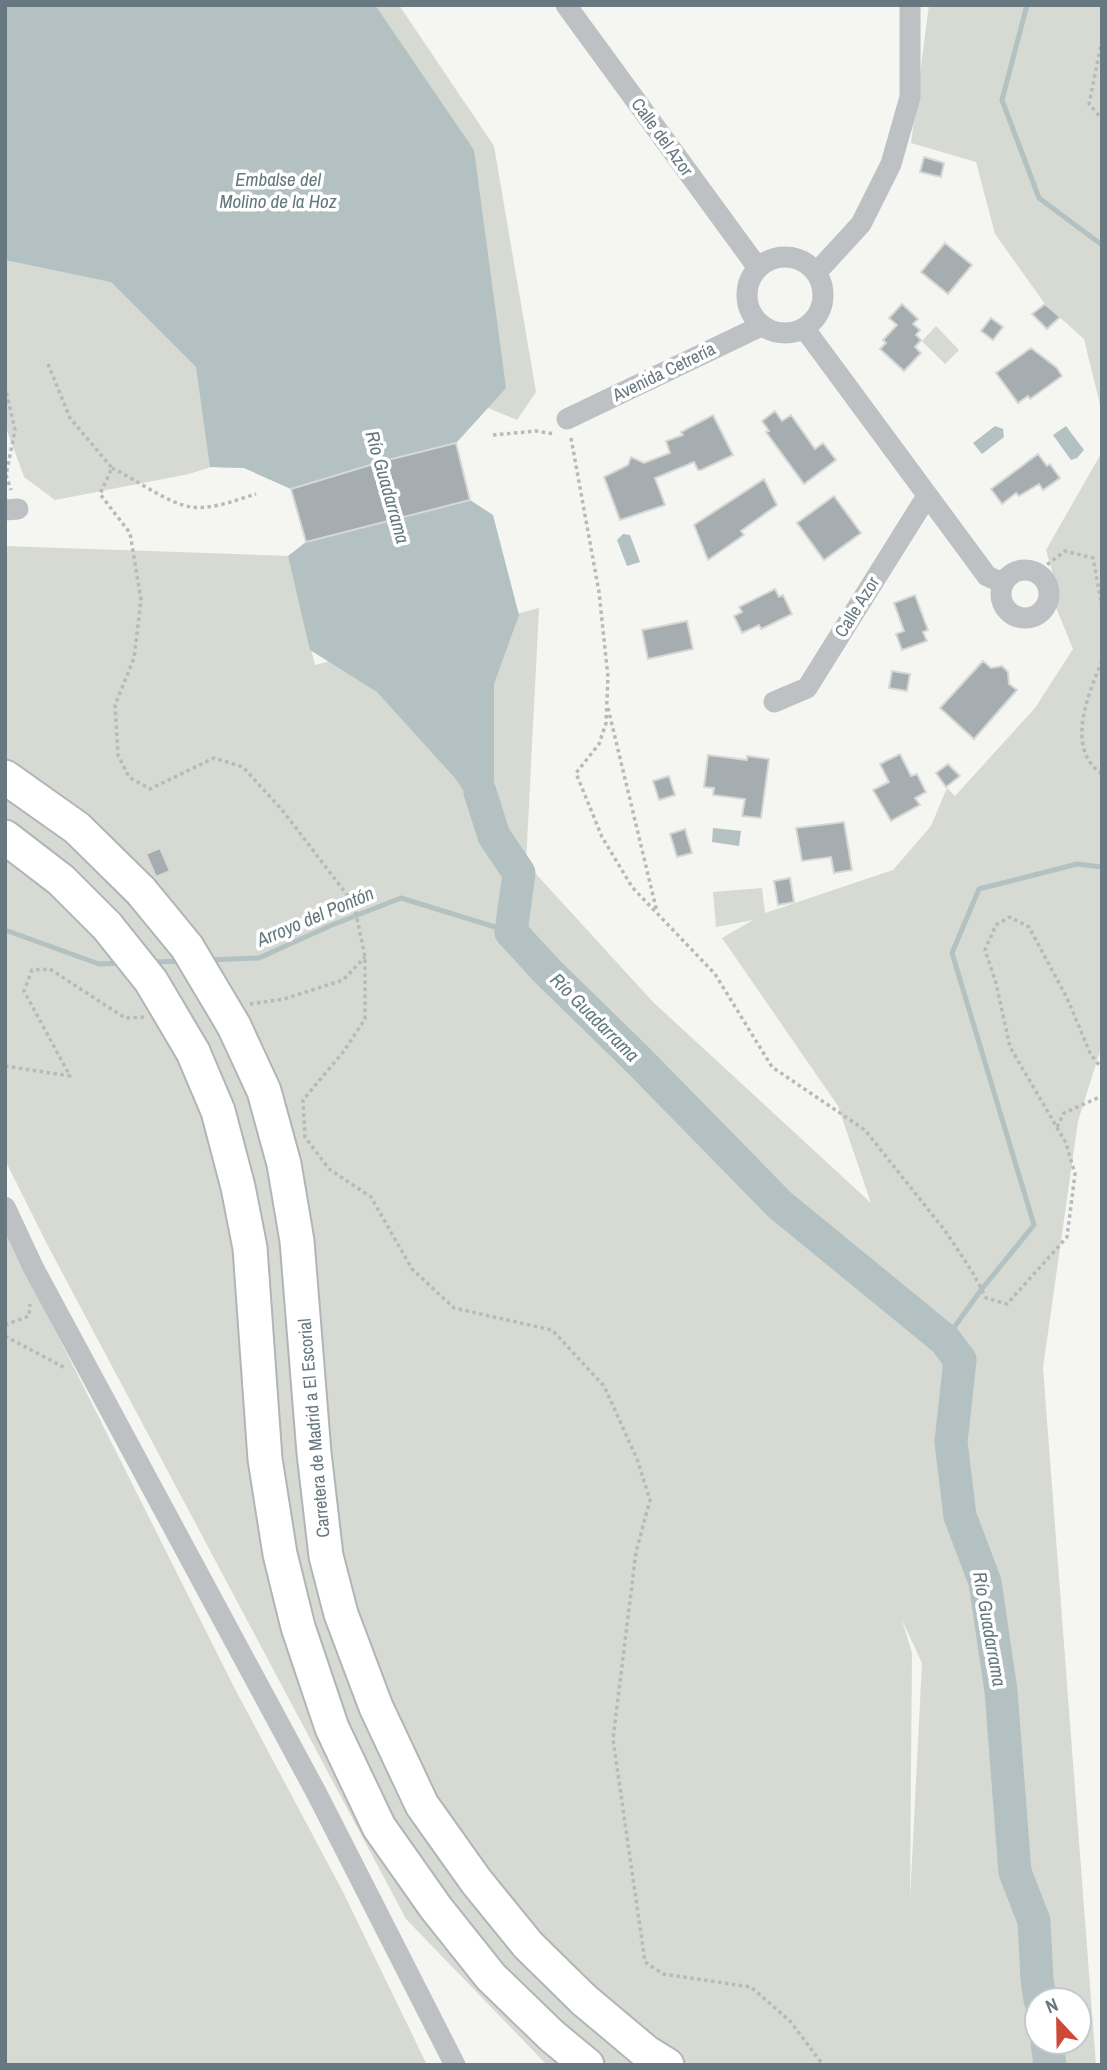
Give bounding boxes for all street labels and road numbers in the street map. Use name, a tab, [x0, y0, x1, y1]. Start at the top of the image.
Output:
street label: Calle del Azor	[626, 93, 699, 181]
street label: Avenida Cetrería	[607, 336, 719, 408]
street label: Calle Azor	[828, 572, 885, 642]
street label: Carretera de Madrid a El Escorial	[291, 1317, 336, 1539]

